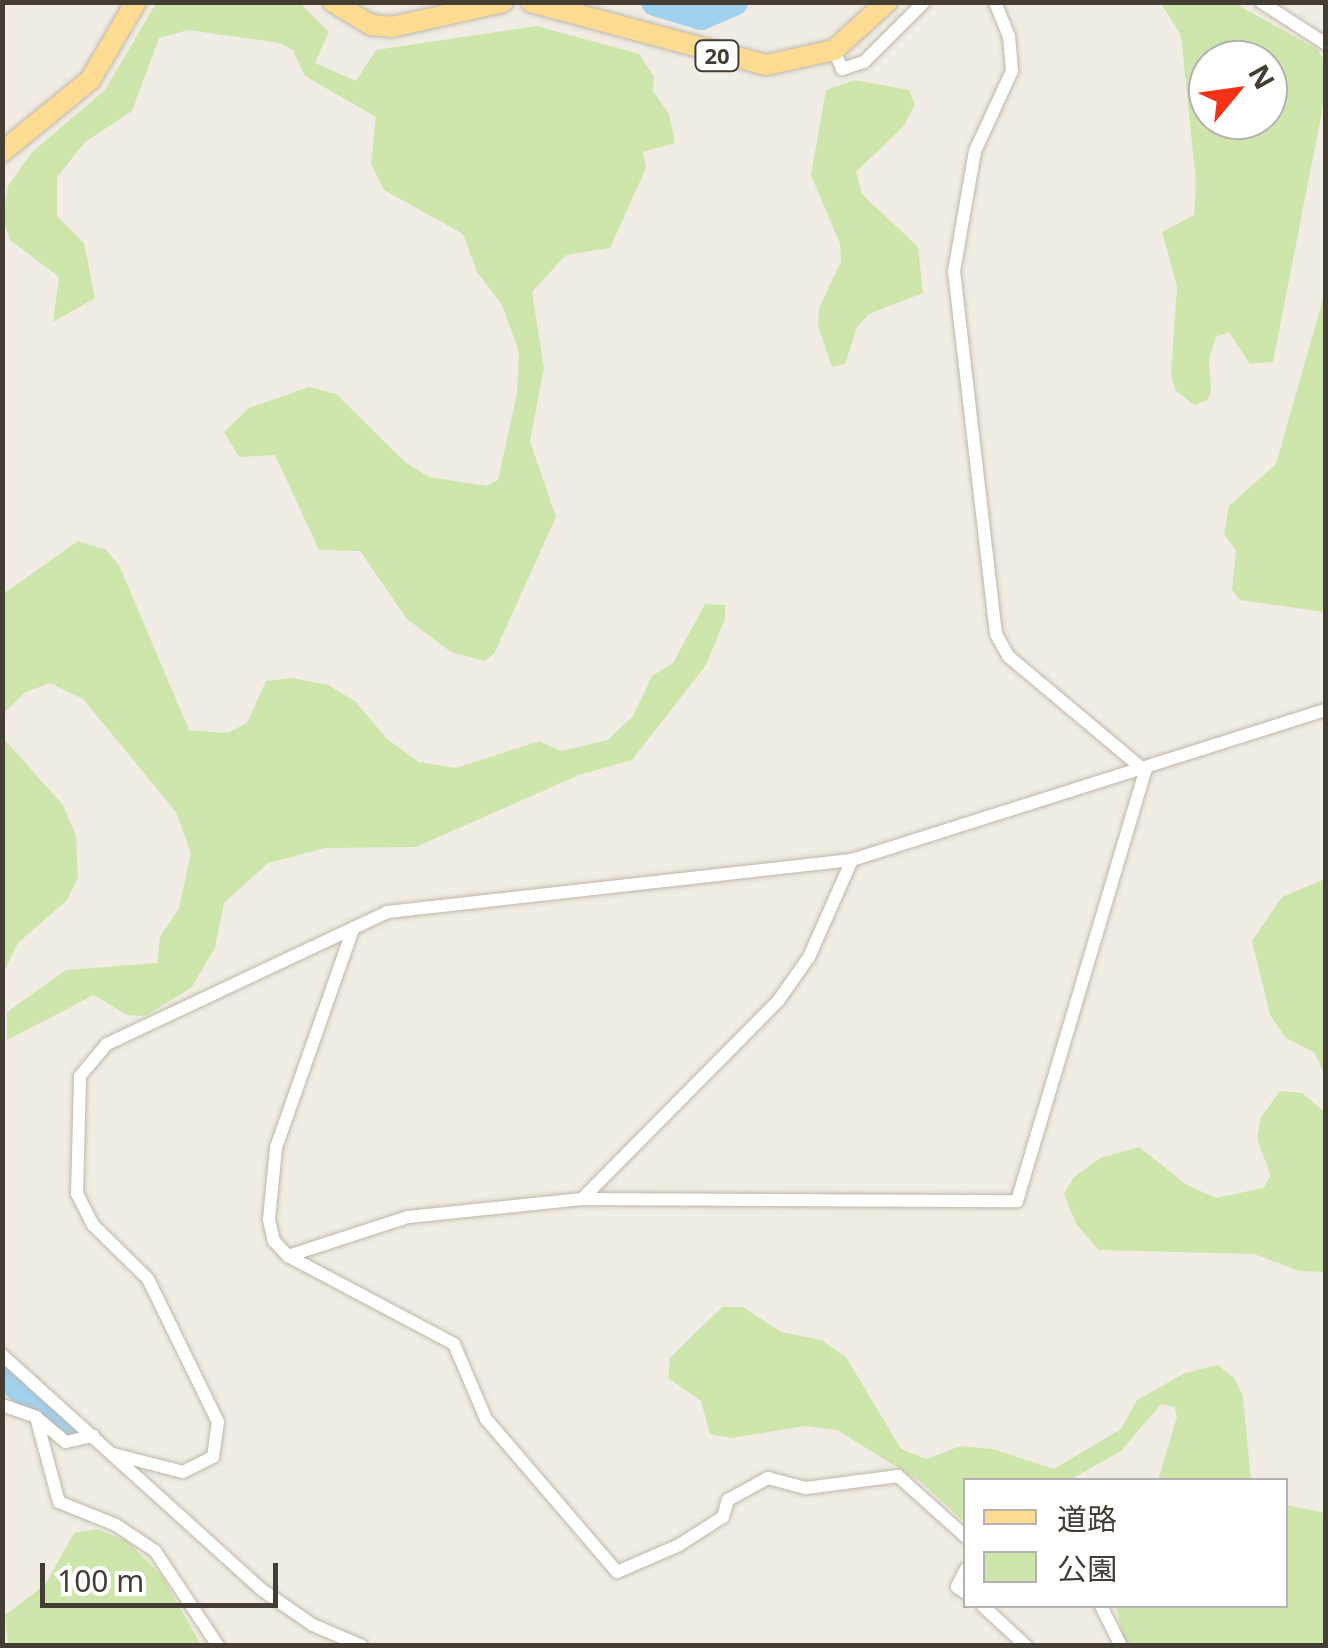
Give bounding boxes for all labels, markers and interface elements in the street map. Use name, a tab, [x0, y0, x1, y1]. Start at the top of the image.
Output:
road number: 20	[692, 39, 742, 73]
north arrow	[1188, 40, 1288, 140]
text: N	[1240, 57, 1285, 96]
legend	[963, 1478, 1288, 1608]
text: 道路	[1057, 1498, 1117, 1539]
scale bar	[45, 1543, 282, 1605]
text: 公園	[1057, 1548, 1117, 1589]
text: 100 m	[57, 1560, 144, 1601]

